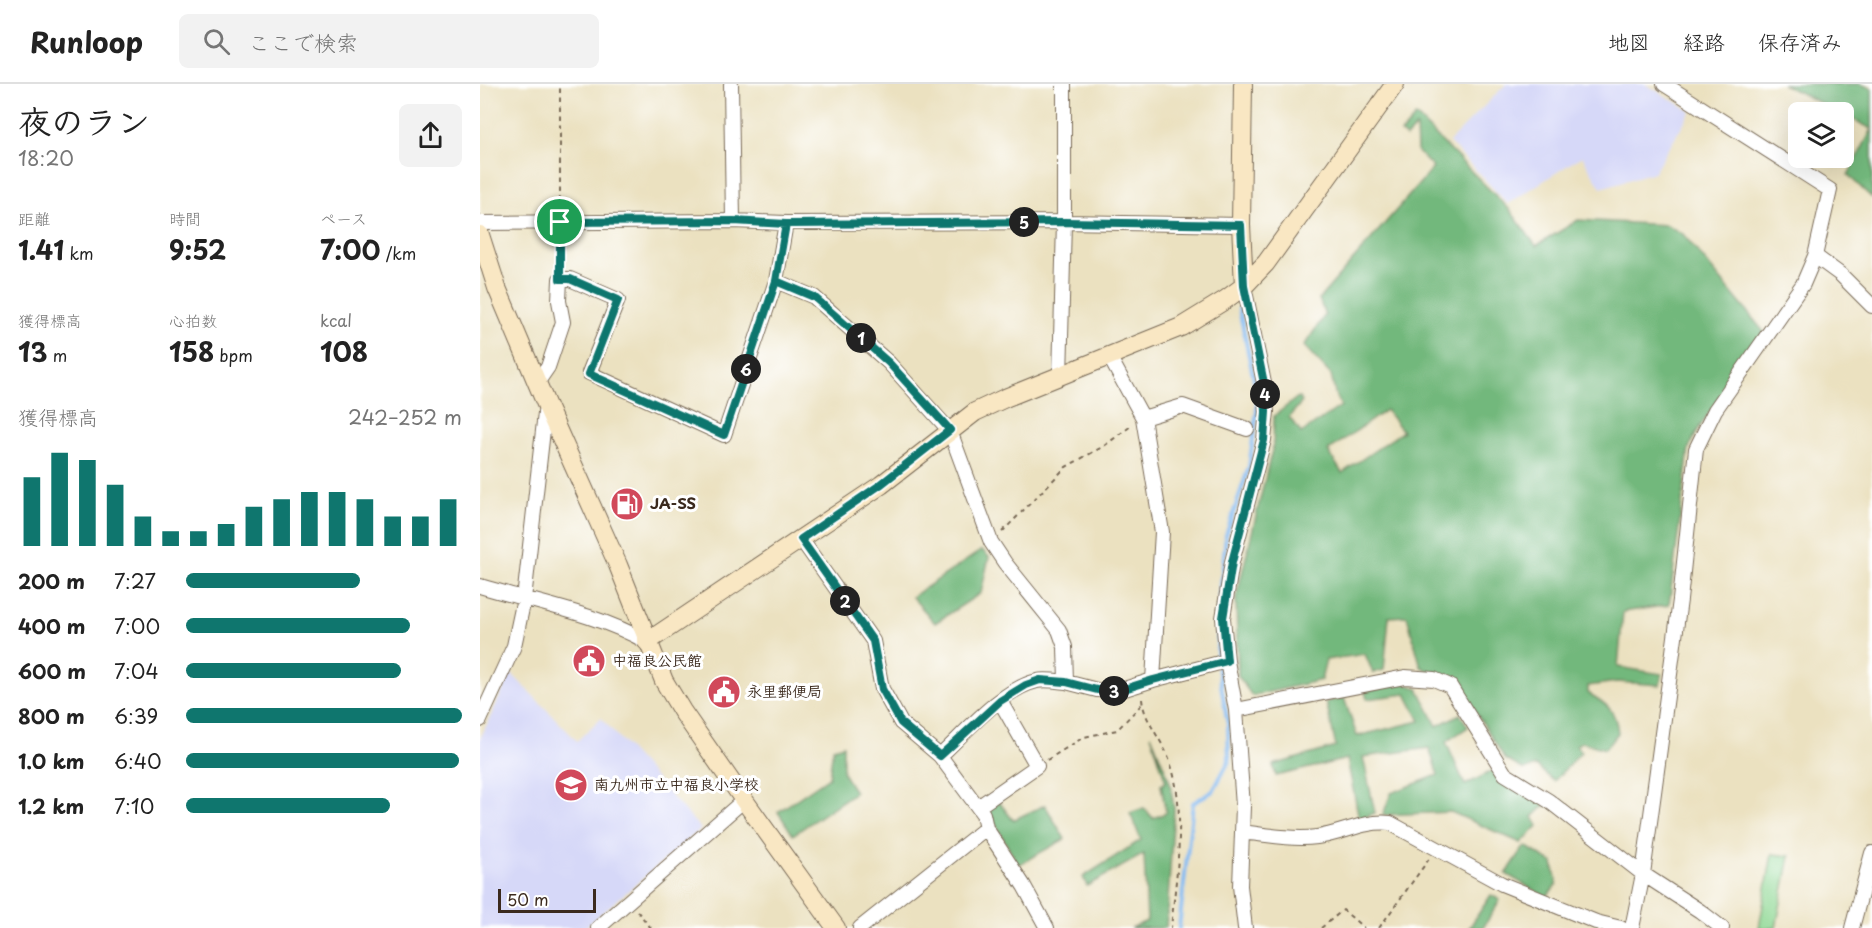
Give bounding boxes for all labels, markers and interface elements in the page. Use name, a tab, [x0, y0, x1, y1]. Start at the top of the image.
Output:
search box	[179, 14, 599, 68]
text: Runloop	[30, 20, 143, 63]
icon: search	[200, 25, 233, 58]
text: ここで検索	[248, 25, 358, 58]
text: 地図	[1608, 25, 1650, 57]
text: 経路	[1683, 25, 1725, 57]
text: 保存済み	[1758, 25, 1842, 57]
text: 夜のラン	[18, 95, 150, 145]
map controls	[1788, 102, 1854, 168]
button: layers	[1788, 102, 1854, 168]
button: share	[399, 104, 462, 167]
text: 18:20	[18, 143, 74, 173]
pin	[534, 196, 585, 247]
icon: arrive	[543, 205, 576, 238]
text: 距離	[18, 206, 50, 230]
text: 時間	[169, 206, 201, 230]
text: ペース	[320, 206, 367, 230]
pin: 5	[1009, 207, 1039, 237]
text: 5	[1019, 210, 1029, 234]
text: 1.41	[18, 230, 64, 269]
text: 9:52	[169, 230, 226, 269]
text: 7:00	[320, 230, 380, 269]
text: km	[64, 241, 94, 265]
text: /km	[380, 241, 416, 265]
text: 獲得標高	[18, 308, 82, 332]
text: 心拍数	[169, 308, 217, 332]
text: kcal	[320, 308, 352, 332]
pin: 1	[846, 323, 876, 353]
text: 1	[857, 326, 865, 350]
text: 13	[18, 332, 47, 371]
text: 158	[169, 332, 214, 371]
text: 108	[320, 332, 368, 371]
text: m	[47, 343, 67, 367]
text: bpm	[214, 343, 253, 367]
pin: 6	[731, 354, 761, 384]
text: 6	[740, 357, 752, 381]
pin: 4	[1250, 379, 1280, 409]
text: 4	[1260, 382, 1270, 406]
text: 獲得標高	[18, 402, 98, 432]
text: 242–252 m	[348, 402, 462, 432]
fuel station icon: JA-SS	[609, 486, 645, 522]
place label: JA-SS	[650, 491, 696, 514]
text: 200 m	[18, 566, 85, 596]
text: 7:27	[114, 566, 156, 596]
pin: 2	[830, 586, 860, 616]
text: 2	[839, 589, 851, 613]
text: 400 m	[18, 611, 86, 641]
text: 7:00	[114, 611, 160, 641]
public building icon: 中福良公民館	[571, 643, 607, 679]
place label: 中福良公民館	[612, 648, 702, 671]
text: 600 m	[18, 656, 86, 686]
text: 7:04	[114, 656, 159, 686]
public building icon: 永里郵便局	[706, 674, 742, 710]
pin: 3	[1099, 676, 1129, 706]
place label: 永里郵便局	[747, 679, 822, 702]
text: 3	[1109, 679, 1119, 703]
text: 800 m	[18, 701, 85, 731]
text: 6:39	[114, 701, 158, 731]
text: 1.0 km	[18, 746, 85, 776]
text: 6:40	[114, 746, 162, 776]
school or university icon: 南九州市立中福良小学校	[553, 767, 589, 803]
place label: 南九州市立中福良小学校	[594, 772, 759, 795]
text: 1.2 km	[18, 791, 84, 821]
text: 7:10	[114, 791, 154, 821]
scale bar	[498, 886, 596, 914]
text: 50 m	[507, 887, 548, 911]

